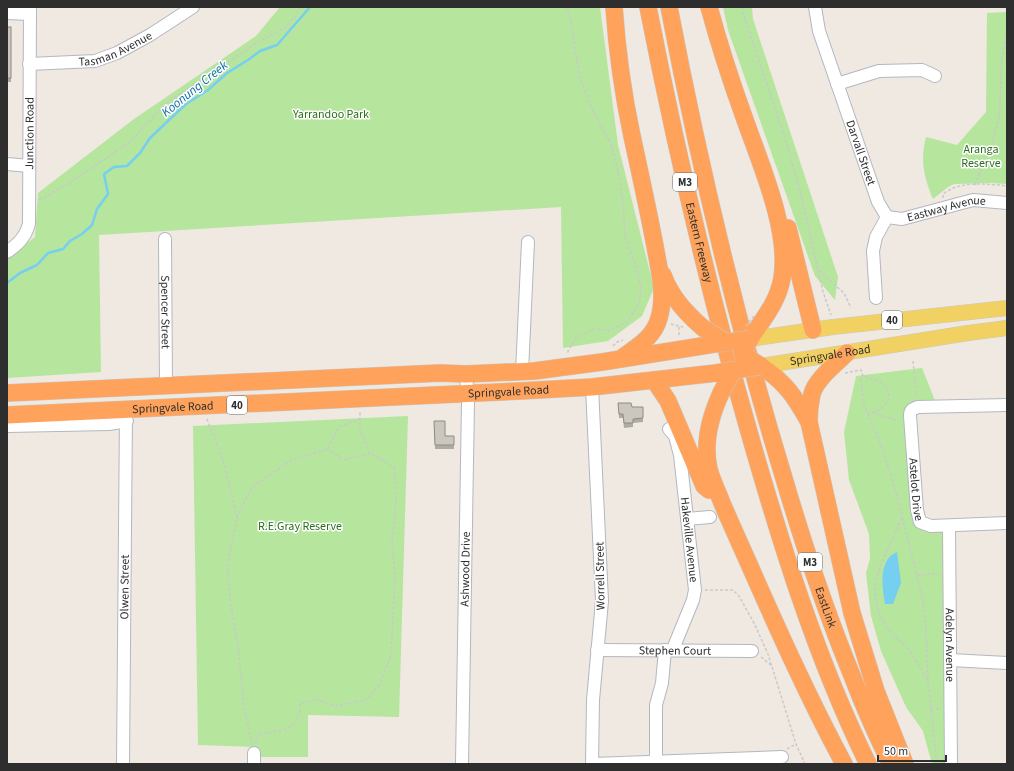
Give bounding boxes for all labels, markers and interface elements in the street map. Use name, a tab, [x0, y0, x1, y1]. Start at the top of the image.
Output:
street label: Tasman Avenue	[78, 27, 155, 71]
water label: Koonung Creek	[158, 56, 232, 121]
street label: Junction Road	[21, 97, 39, 170]
park label: Yarrandoo Park	[292, 106, 369, 123]
street label: Darvall Street	[841, 118, 880, 188]
park label: Aranga Reserve	[961, 141, 1001, 172]
road number: M3	[673, 173, 697, 191]
street label: Eastway Avenue	[905, 192, 986, 226]
street label: Eastern Freeway	[681, 201, 717, 285]
street label: Spencer Street	[156, 275, 174, 349]
road number: 40	[882, 311, 902, 329]
street label: Springvale Road	[789, 341, 872, 370]
street label: Springvale Road	[467, 381, 550, 402]
road number: 40	[227, 396, 247, 414]
street label: Springvale Road	[132, 397, 214, 418]
street label: Astelot Drive	[904, 457, 927, 523]
street label: Hakeville Avenue	[676, 496, 702, 583]
park label: R.E.Gray Reserve	[258, 518, 342, 535]
street label: Ashwood Drive	[457, 531, 475, 607]
street label: Worrell Street	[591, 542, 610, 610]
road number: M3	[798, 553, 822, 571]
street label: Olwen Street	[116, 555, 134, 619]
street label: EastLink	[810, 585, 841, 631]
street label: Adelyn Avenue	[941, 608, 958, 682]
street label: Stephen Court	[639, 642, 711, 660]
scale bar	[878, 737, 946, 763]
text: 50 m	[884, 743, 908, 760]

